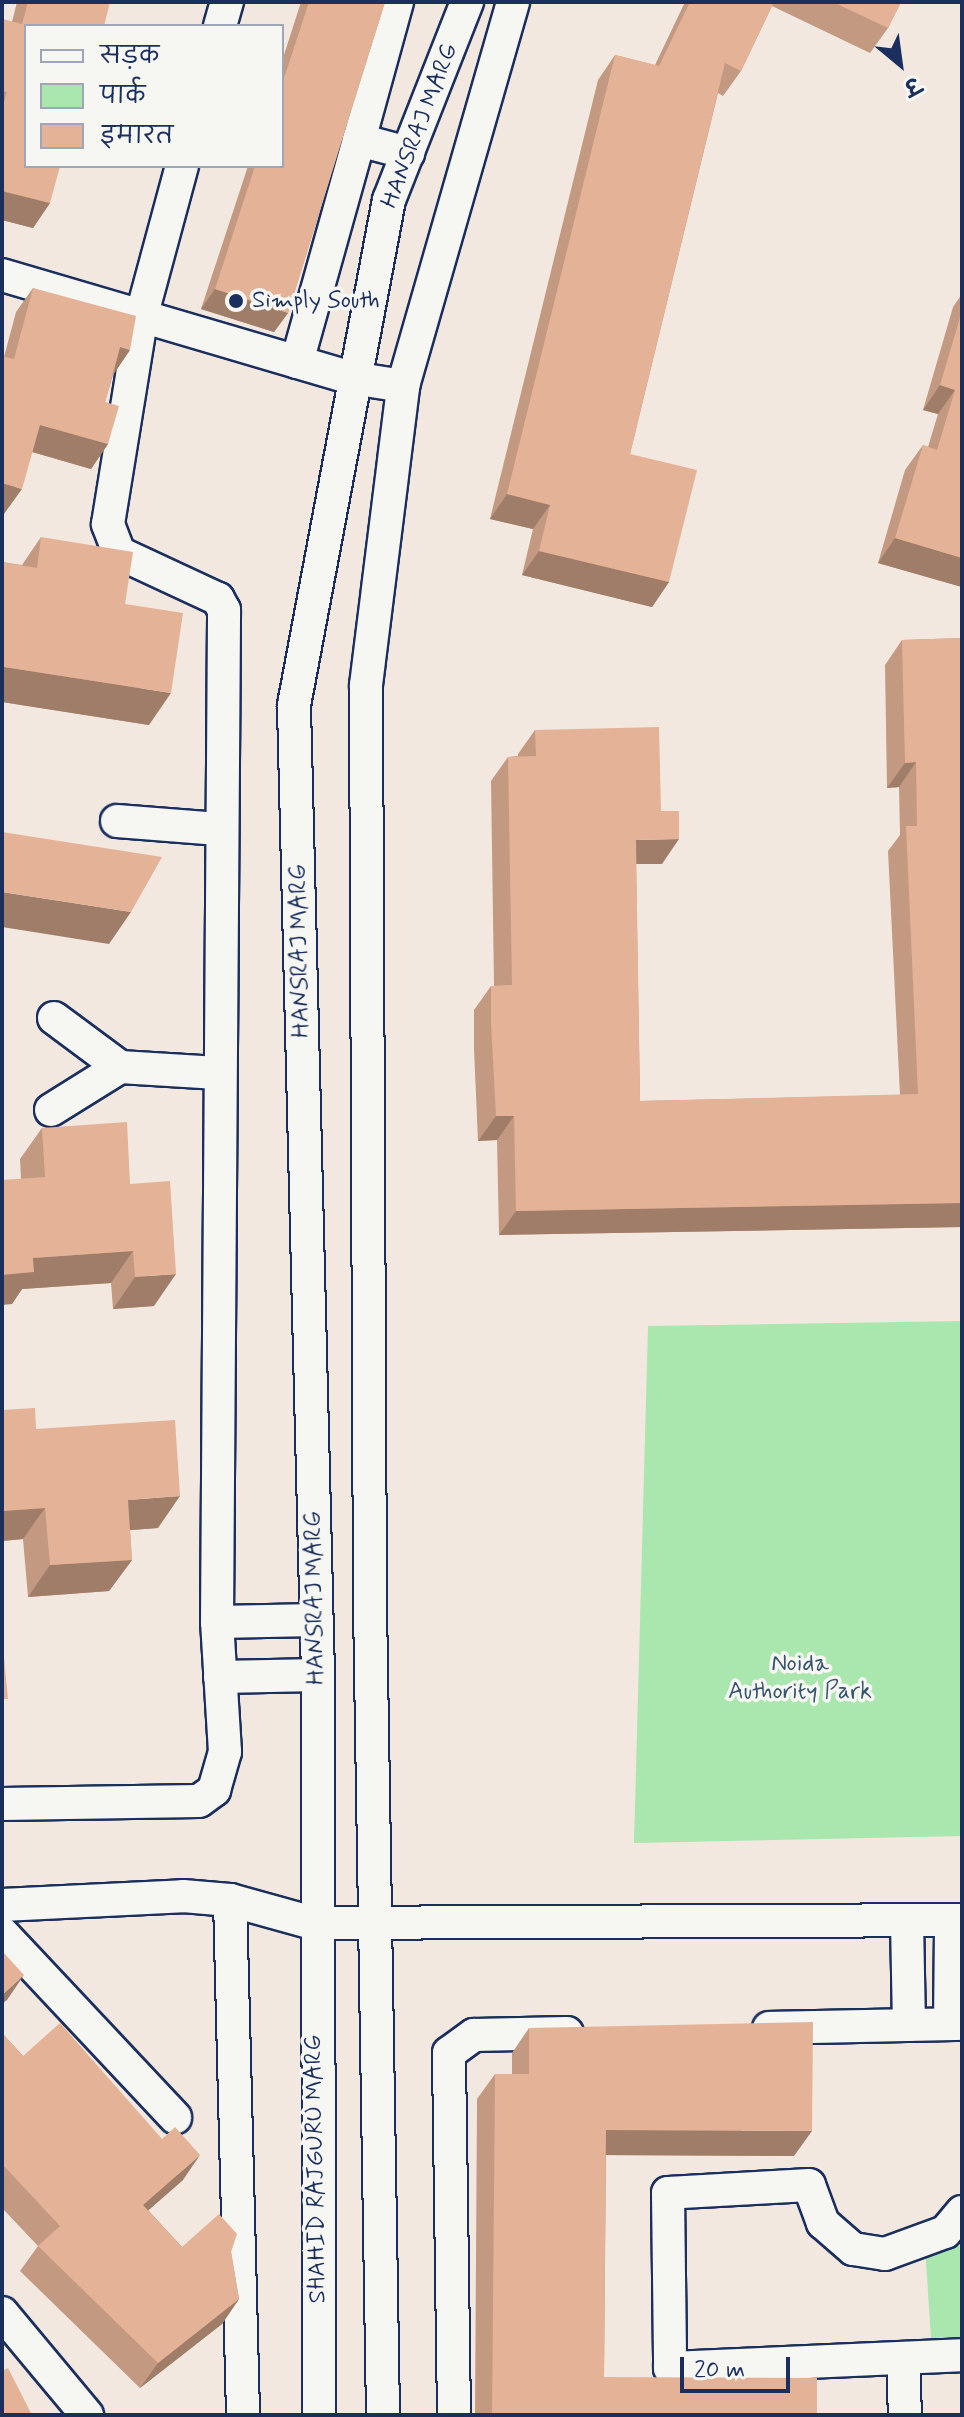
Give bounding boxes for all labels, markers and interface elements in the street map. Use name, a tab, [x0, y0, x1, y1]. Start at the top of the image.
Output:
legend	[24, 24, 284, 168]
north arrow	[860, 24, 940, 104]
street label: HANSRAJ MARG	[375, 39, 465, 213]
text: सड़क	[100, 41, 159, 72]
text: उ	[898, 69, 925, 101]
text: पार्क	[100, 81, 145, 112]
text: इमारत	[100, 121, 173, 152]
place label: Simply South	[252, 287, 380, 315]
marker: Simply South	[227, 292, 245, 310]
street label: HANSRAJ MARG	[284, 863, 316, 1039]
street label: HANSRAJ MARG	[299, 1510, 331, 1686]
park label: Noida Authority Park	[728, 1650, 872, 1706]
street label: SHAHID RAJGURU MARG	[299, 2034, 333, 2304]
scale bar	[684, 2341, 794, 2391]
text: 20 m	[694, 2355, 745, 2386]

